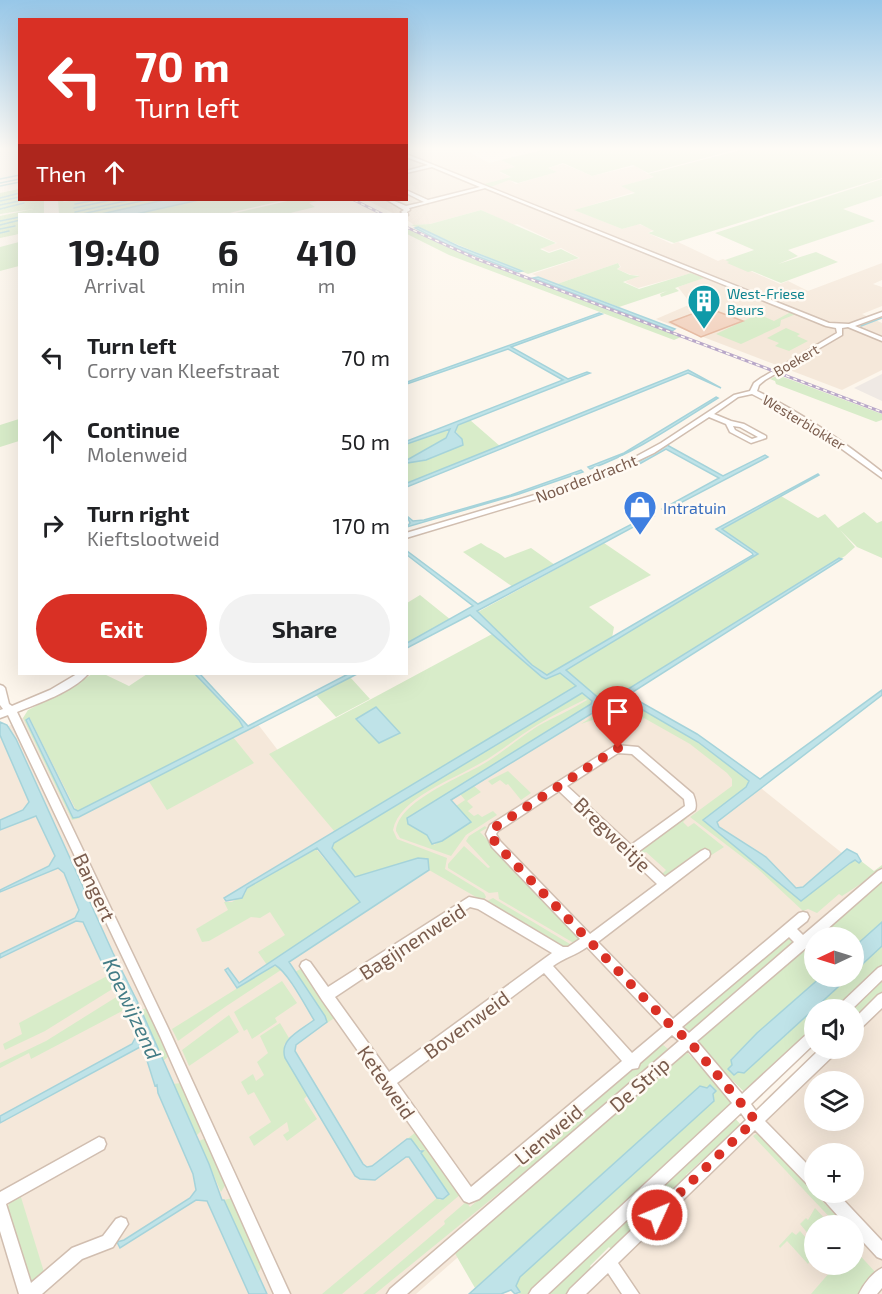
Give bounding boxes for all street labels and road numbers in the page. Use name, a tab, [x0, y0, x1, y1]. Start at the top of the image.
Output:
street label: Boekert	[770, 340, 822, 380]
street label: Westerblokker	[760, 391, 849, 454]
street label: Noorderdracht	[533, 450, 639, 506]
street label: Bregweitje	[570, 791, 656, 877]
street label: Bangert	[69, 849, 121, 925]
street label: Bagijnenweid	[354, 898, 470, 984]
street label: Bovenweid	[418, 985, 514, 1063]
street label: Keteweid	[353, 1041, 421, 1123]
street label: De Strip	[604, 1051, 674, 1117]
street label: Lienweid	[509, 1099, 587, 1169]

